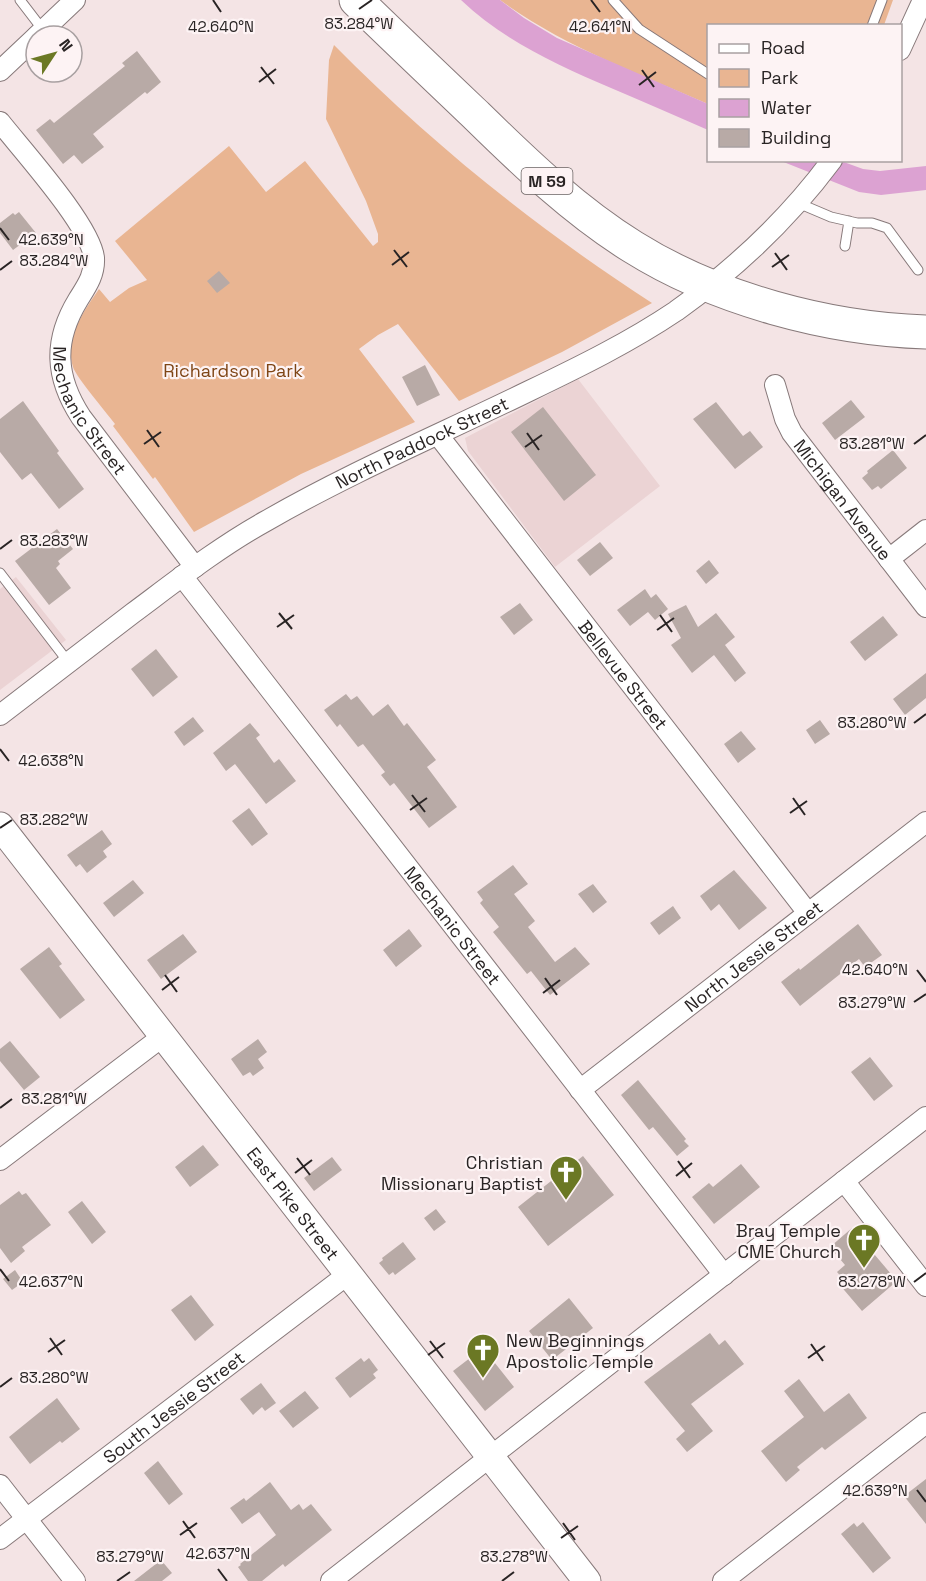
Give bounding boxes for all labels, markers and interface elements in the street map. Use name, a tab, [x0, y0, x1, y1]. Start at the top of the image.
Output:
text: 83.284°W	[325, 14, 393, 33]
text: 42.640°N	[188, 17, 254, 36]
text: 42.641°N	[569, 17, 631, 36]
north arrow	[24, 24, 84, 84]
legend	[707, 24, 902, 162]
text: N	[54, 35, 77, 56]
text: Road	[761, 36, 805, 59]
text: Park	[761, 66, 799, 89]
text: Water	[761, 96, 812, 119]
text: Building	[761, 126, 831, 149]
road number: M 59	[522, 168, 572, 194]
text: 42.639°N	[18, 230, 84, 249]
text: 83.284°W	[20, 251, 88, 270]
street label: Mechanic Street	[49, 346, 132, 479]
park label: Richardson Park	[163, 359, 303, 382]
street label: North Paddock Street	[331, 391, 512, 493]
street label: Michigan Avenue	[789, 434, 897, 565]
text: 83.281°W	[839, 434, 905, 453]
text: 83.283°W	[20, 531, 88, 550]
street label: Bellevue Street	[574, 615, 673, 734]
text: 83.280°W	[837, 713, 907, 732]
text: 42.638°N	[18, 751, 84, 770]
text: 83.282°W	[20, 810, 88, 829]
street label: Mechanic Street	[400, 861, 506, 989]
street label: North Jessie Street	[680, 895, 827, 1017]
text: 42.640°N	[842, 960, 908, 979]
text: 83.279°W	[838, 993, 906, 1012]
text: 83.281°W	[21, 1089, 87, 1108]
street label: East Pike Street	[242, 1142, 345, 1265]
place label: Christian Missionary Baptist	[381, 1151, 543, 1195]
church icon: Christian Missionary Baptist	[548, 1154, 584, 1201]
place label: Bray Temple CME Church	[736, 1219, 841, 1263]
church icon: Bray Temple CME Church	[846, 1222, 882, 1269]
text: 42.637°N	[19, 1272, 83, 1291]
text: 83.278°W	[838, 1272, 906, 1291]
place label: New Beginnings Apostolic Temple	[506, 1329, 654, 1373]
church icon: New Beginnings Apostolic Temple	[465, 1332, 501, 1379]
street label: South Jessie Street	[98, 1346, 249, 1468]
text: 83.280°W	[19, 1368, 89, 1387]
text: 42.639°N	[842, 1481, 908, 1500]
text: 42.637°N	[186, 1544, 250, 1563]
text: 83.279°W	[96, 1547, 164, 1566]
text: 83.278°W	[480, 1547, 548, 1566]

